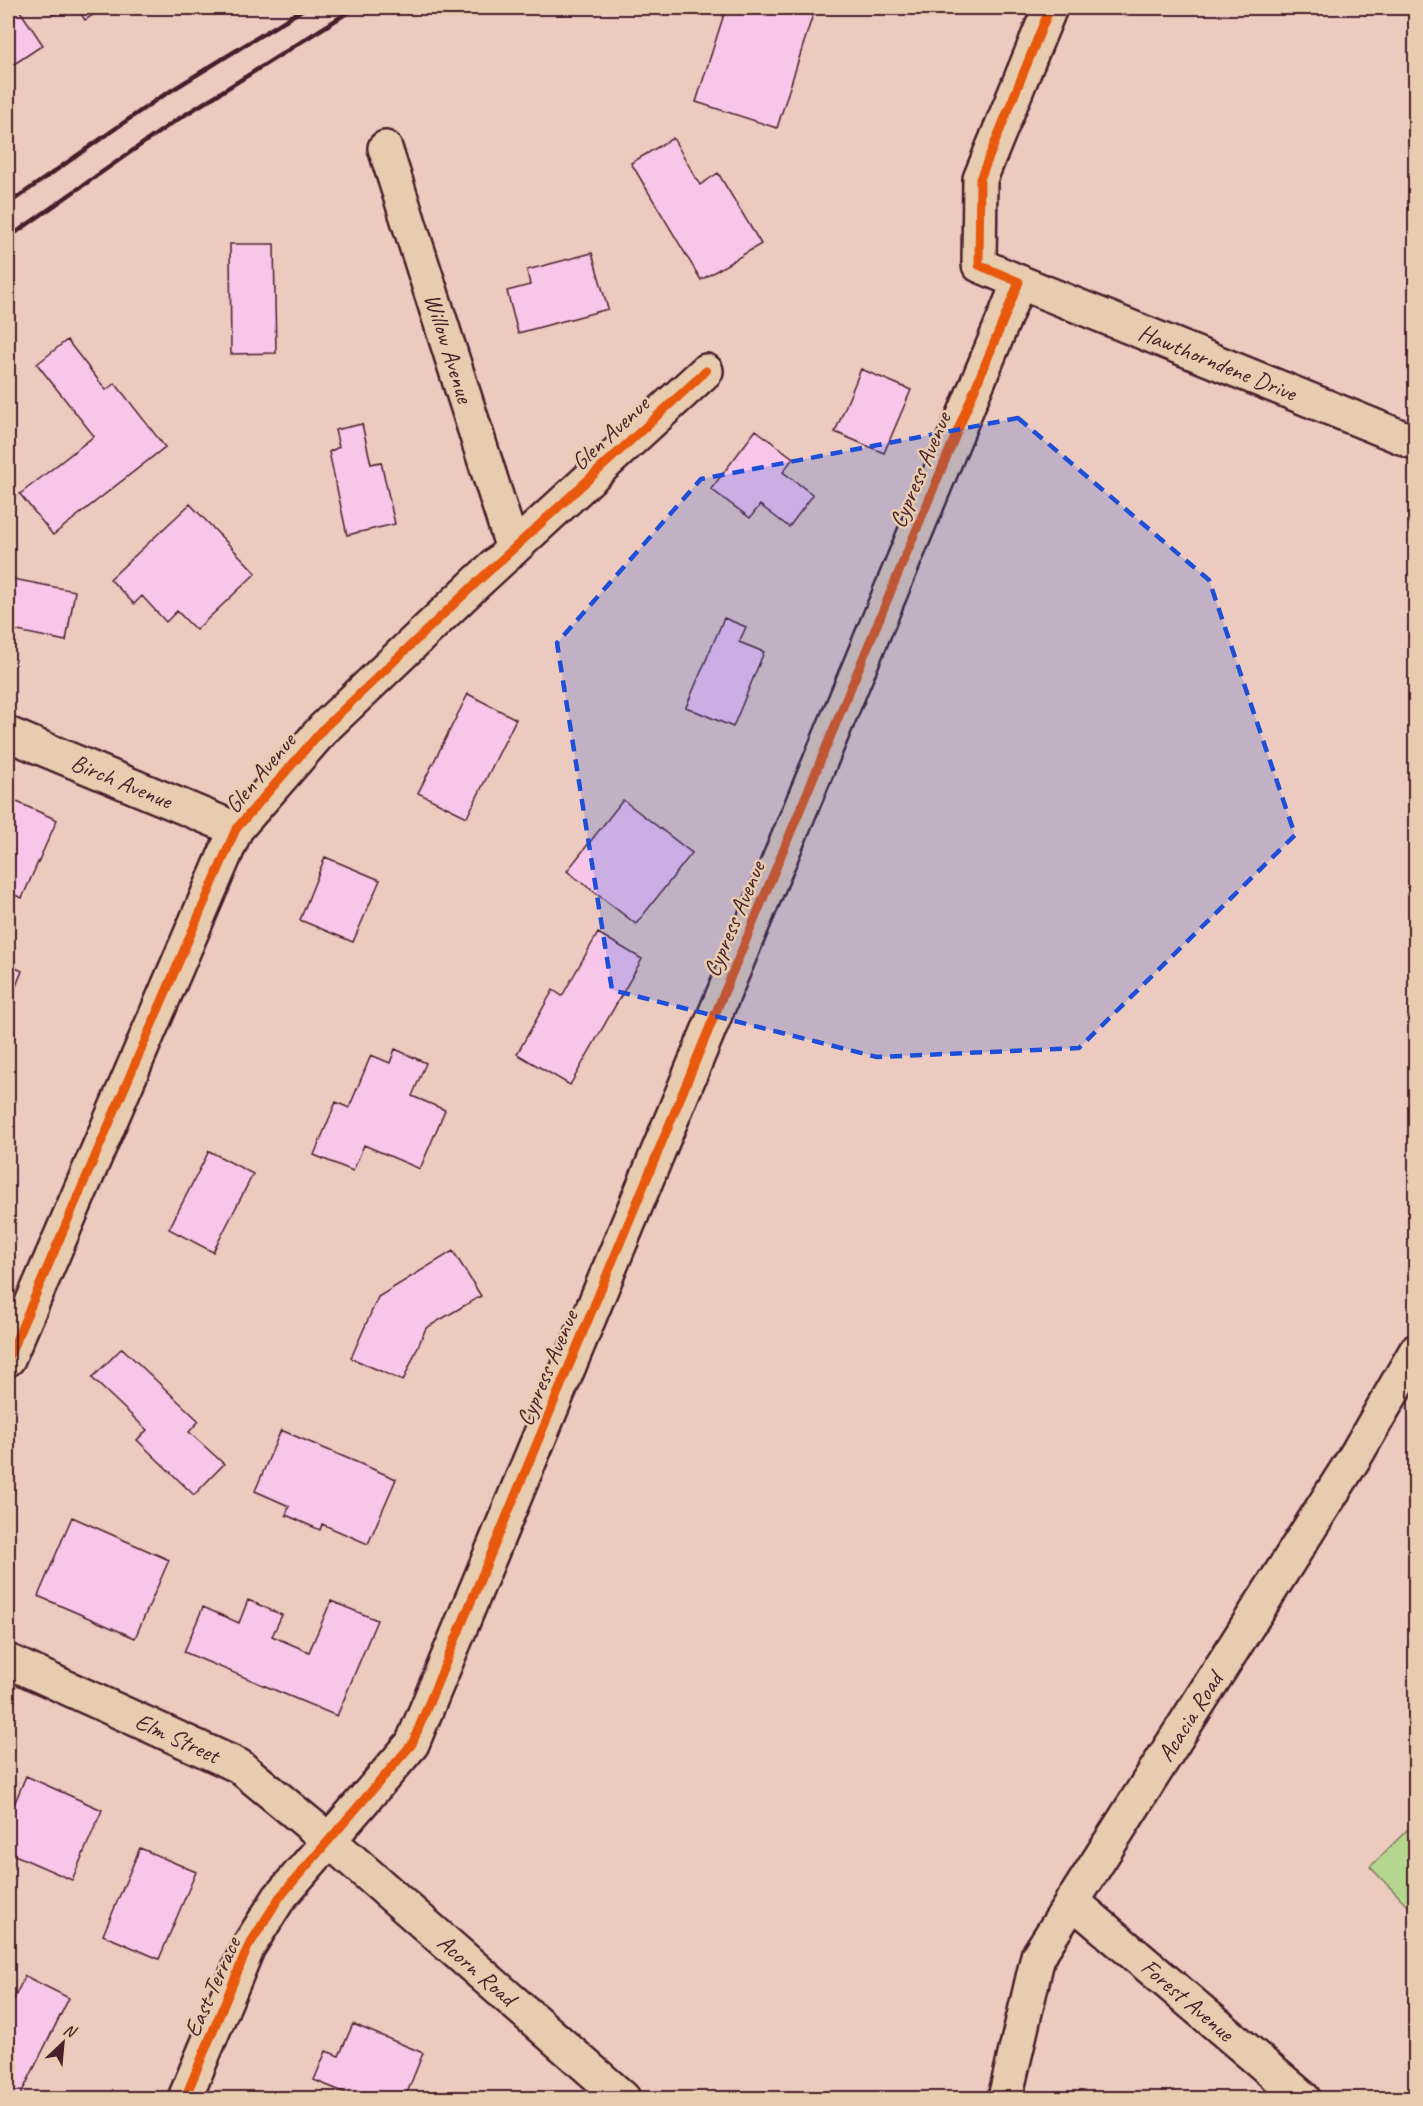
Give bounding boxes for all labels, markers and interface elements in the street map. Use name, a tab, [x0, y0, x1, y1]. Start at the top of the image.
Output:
street label: Willow Avenue	[417, 290, 481, 408]
street label: Hawthorndene Drive	[1134, 317, 1303, 409]
street label: Glen Avenue	[565, 388, 657, 477]
street label: Cypress Avenue	[882, 406, 959, 532]
street label: Glen Avenue	[218, 725, 304, 819]
street label: Birch Avenue	[67, 747, 178, 816]
street label: Cypress Avenue	[696, 855, 773, 981]
street label: Cypress Avenue	[509, 1304, 586, 1430]
street label: Acacia Road	[1150, 1664, 1231, 1767]
street label: Elm Street	[131, 1706, 226, 1771]
street label: Acorn Road	[431, 1927, 525, 2015]
street label: East Terrace	[177, 1931, 248, 2041]
street label: Forest Avenue	[1135, 1952, 1242, 2049]
north arrow	[33, 2013, 93, 2073]
text: N	[60, 2019, 81, 2043]

